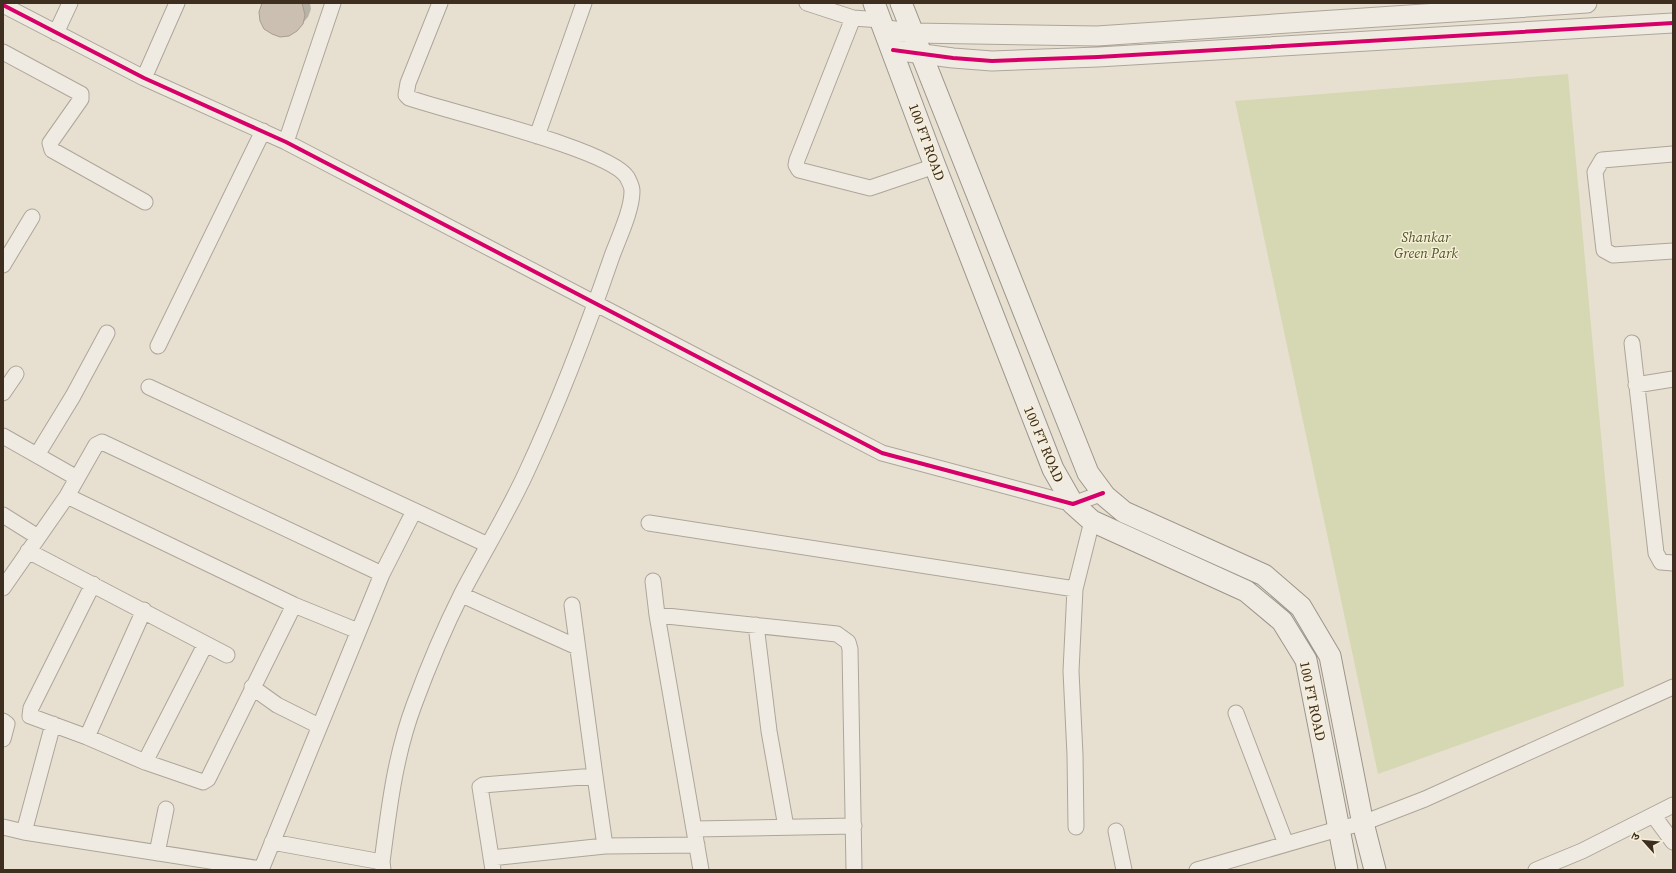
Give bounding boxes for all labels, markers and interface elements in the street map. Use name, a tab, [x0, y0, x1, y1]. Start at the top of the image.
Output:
street label: 100 FT ROAD	[904, 100, 950, 184]
park label: Shankar Green Park	[1394, 227, 1458, 263]
street label: 100 FT ROAD	[1019, 403, 1069, 485]
street label: 100 FT ROAD	[1295, 659, 1331, 743]
north arrow	[1624, 821, 1664, 861]
text: उ	[1627, 830, 1644, 843]

